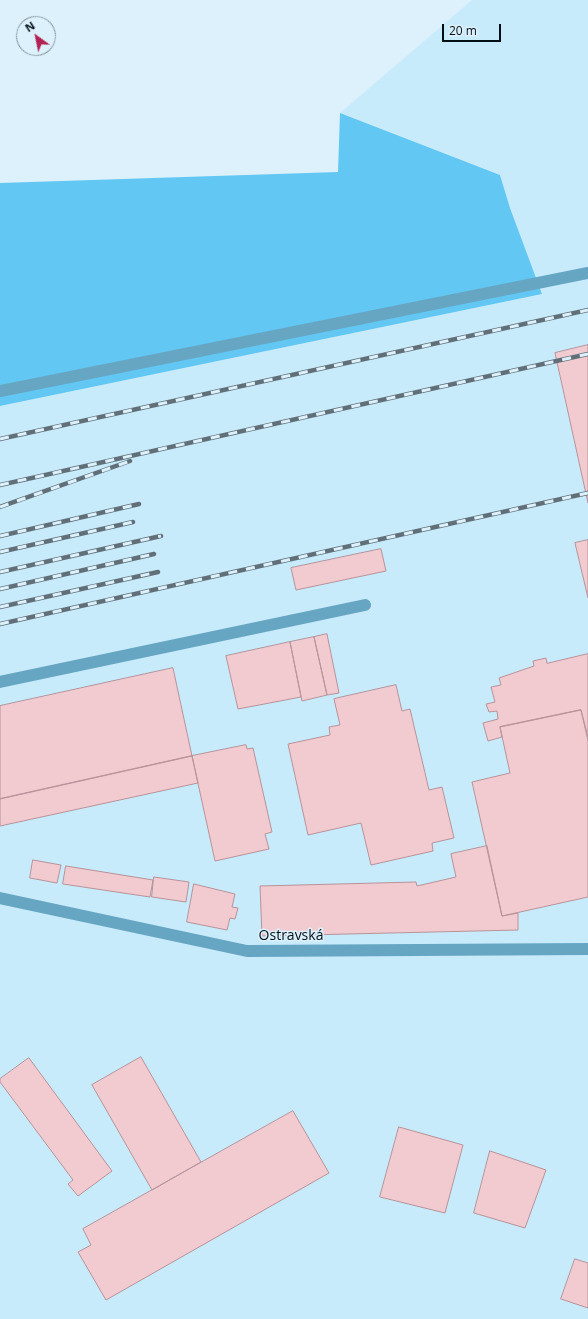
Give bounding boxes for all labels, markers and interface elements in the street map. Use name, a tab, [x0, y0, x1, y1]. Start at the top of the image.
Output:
north arrow	[16, 16, 56, 56]
scale bar	[444, 16, 503, 42]
text: N	[22, 18, 38, 35]
text: 20 m	[449, 22, 477, 39]
street label: Ostravská	[259, 928, 323, 944]

